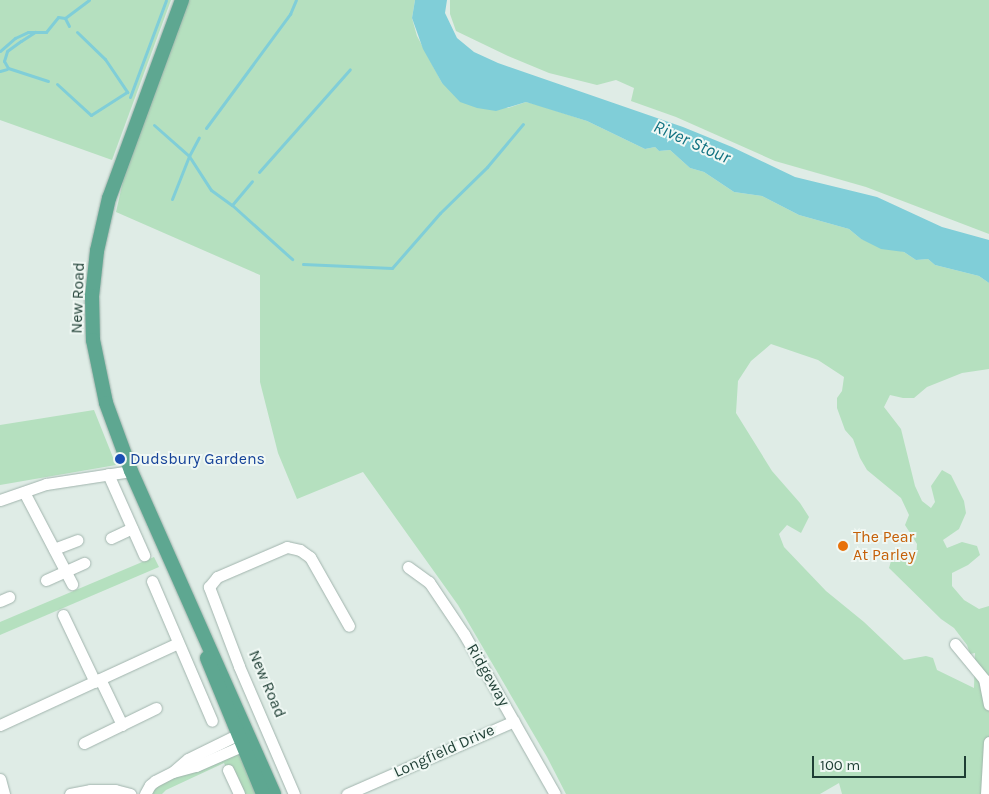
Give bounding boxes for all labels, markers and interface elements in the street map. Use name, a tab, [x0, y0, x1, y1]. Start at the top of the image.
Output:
water label: River Stour	[650, 115, 734, 169]
street label: New Road	[67, 262, 89, 334]
place label: Dudsbury Gardens	[130, 449, 265, 469]
marker: Dudsbury Gardens	[114, 453, 126, 465]
place label: The Pear At Parley	[853, 527, 916, 565]
marker: The Pear At Parley	[837, 540, 849, 552]
street label: Ridgeway	[462, 640, 514, 710]
street label: New Road	[244, 647, 290, 721]
street label: Longfield Drive	[391, 720, 497, 782]
scale bar	[814, 746, 968, 778]
text: 100 m	[820, 756, 860, 774]

